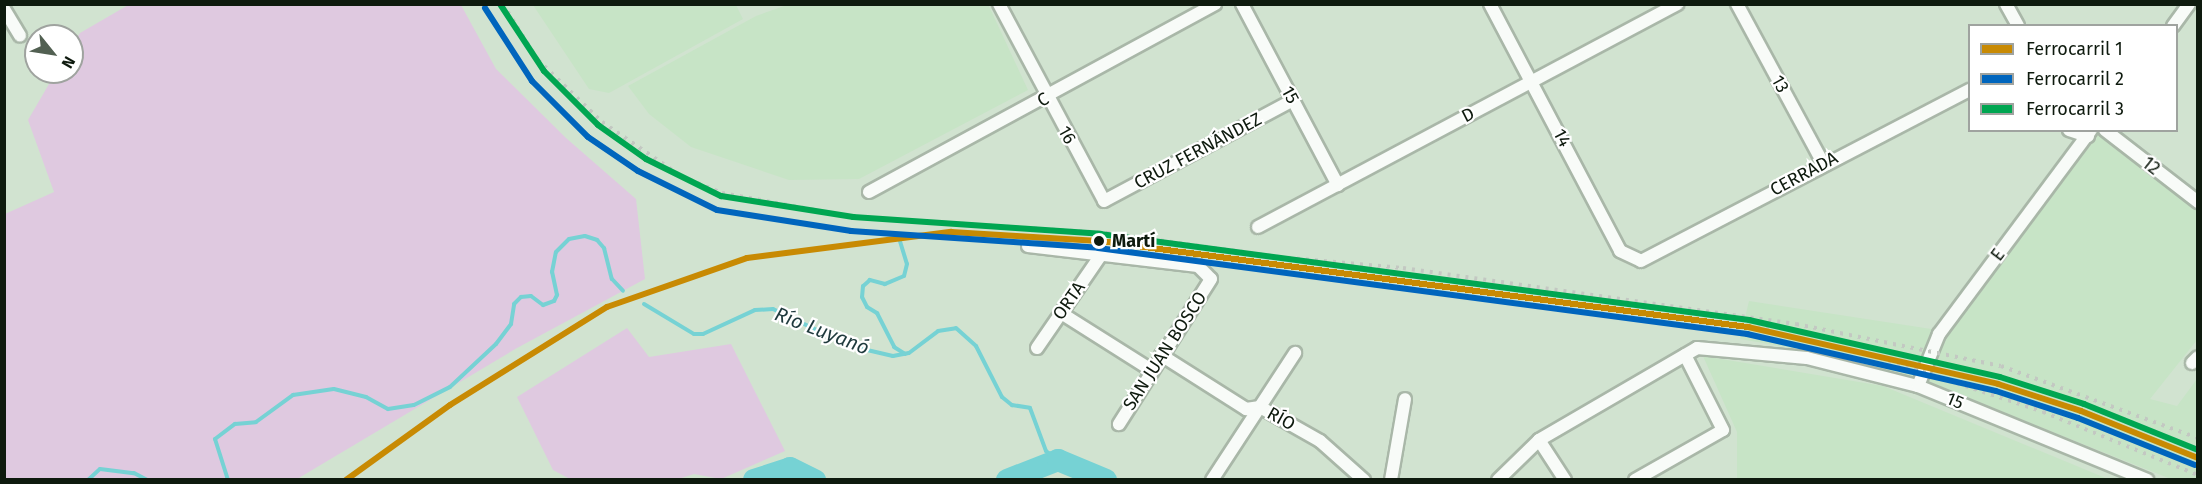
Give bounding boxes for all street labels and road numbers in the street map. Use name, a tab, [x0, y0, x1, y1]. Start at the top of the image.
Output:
street label: 13	[1766, 71, 1794, 97]
street label: 15	[1277, 83, 1303, 107]
street label: C	[1033, 88, 1053, 112]
street label: D	[1458, 103, 1478, 127]
street label: CRUZ FERNÁNDEZ	[1130, 108, 1266, 194]
street label: 16	[1053, 122, 1081, 148]
street label: 14	[1548, 125, 1576, 151]
street label: CERRADA	[1766, 147, 1842, 201]
street label: 12	[2138, 152, 2164, 180]
street label: E	[1986, 245, 2010, 265]
street label: ORTA	[1048, 278, 1090, 324]
street label: SAN JUAN BOSCO	[1119, 288, 1211, 414]
street label: 15	[1943, 388, 1967, 414]
street label: RÍO	[1263, 403, 1299, 435]

